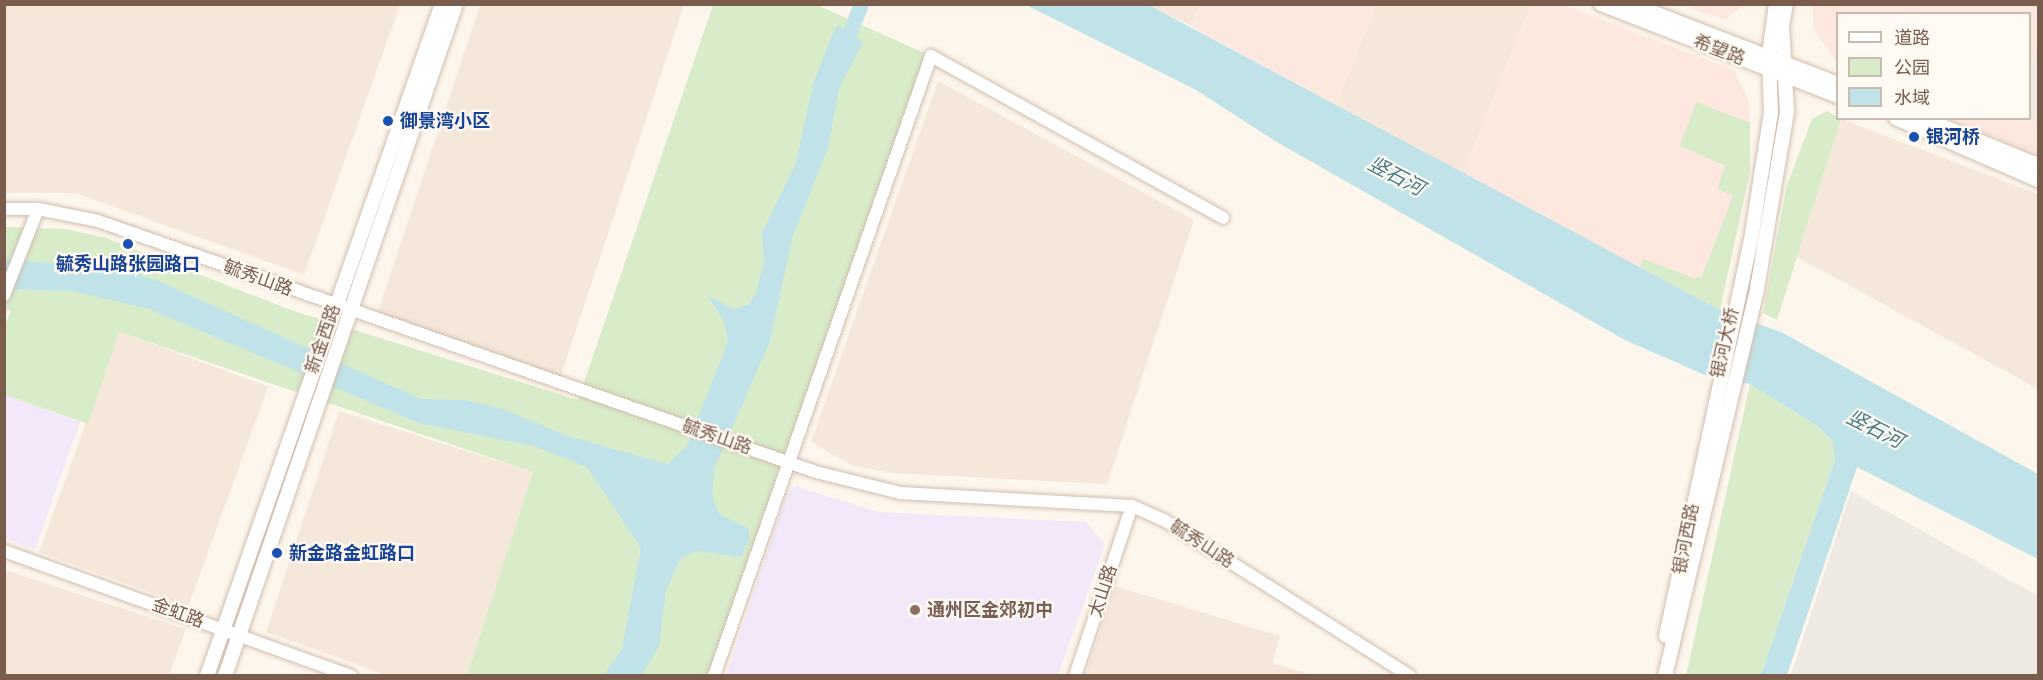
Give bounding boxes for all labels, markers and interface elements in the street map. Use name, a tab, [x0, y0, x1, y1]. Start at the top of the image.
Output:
legend	[1836, 12, 2031, 120]
text: 道路	[1894, 25, 1930, 51]
street label: 希望路	[1690, 30, 1748, 70]
text: 公园	[1894, 55, 1930, 81]
text: 水域	[1894, 85, 1930, 111]
place label: 御景湾小区	[400, 110, 490, 132]
marker: 御景湾小区	[381, 114, 395, 128]
place label: 银河桥	[1926, 126, 1980, 148]
marker: 银河桥	[1907, 130, 1921, 144]
water label: 竖石河	[1364, 151, 1428, 201]
marker: 毓秀山路张园路口	[121, 237, 135, 251]
place label: 毓秀山路张园路口	[56, 253, 200, 275]
street label: 毓秀山路	[220, 256, 296, 300]
street label: 新金西路	[301, 301, 345, 377]
street label: 银河大桥	[1706, 305, 1744, 381]
water label: 竖石河	[1843, 405, 1907, 453]
street label: 毓秀山路	[679, 415, 755, 459]
street label: 银河西路	[1669, 502, 1703, 576]
street label: 毓秀山路	[1166, 515, 1238, 573]
place label: 新金路金虹路口	[289, 542, 415, 564]
marker: 新金路金虹路口	[270, 546, 284, 560]
street label: 太山路	[1084, 562, 1122, 620]
street label: 金虹路	[149, 594, 207, 632]
place label: 通州区金郊初中	[927, 599, 1053, 621]
marker: 通州区金郊初中	[908, 603, 922, 617]

